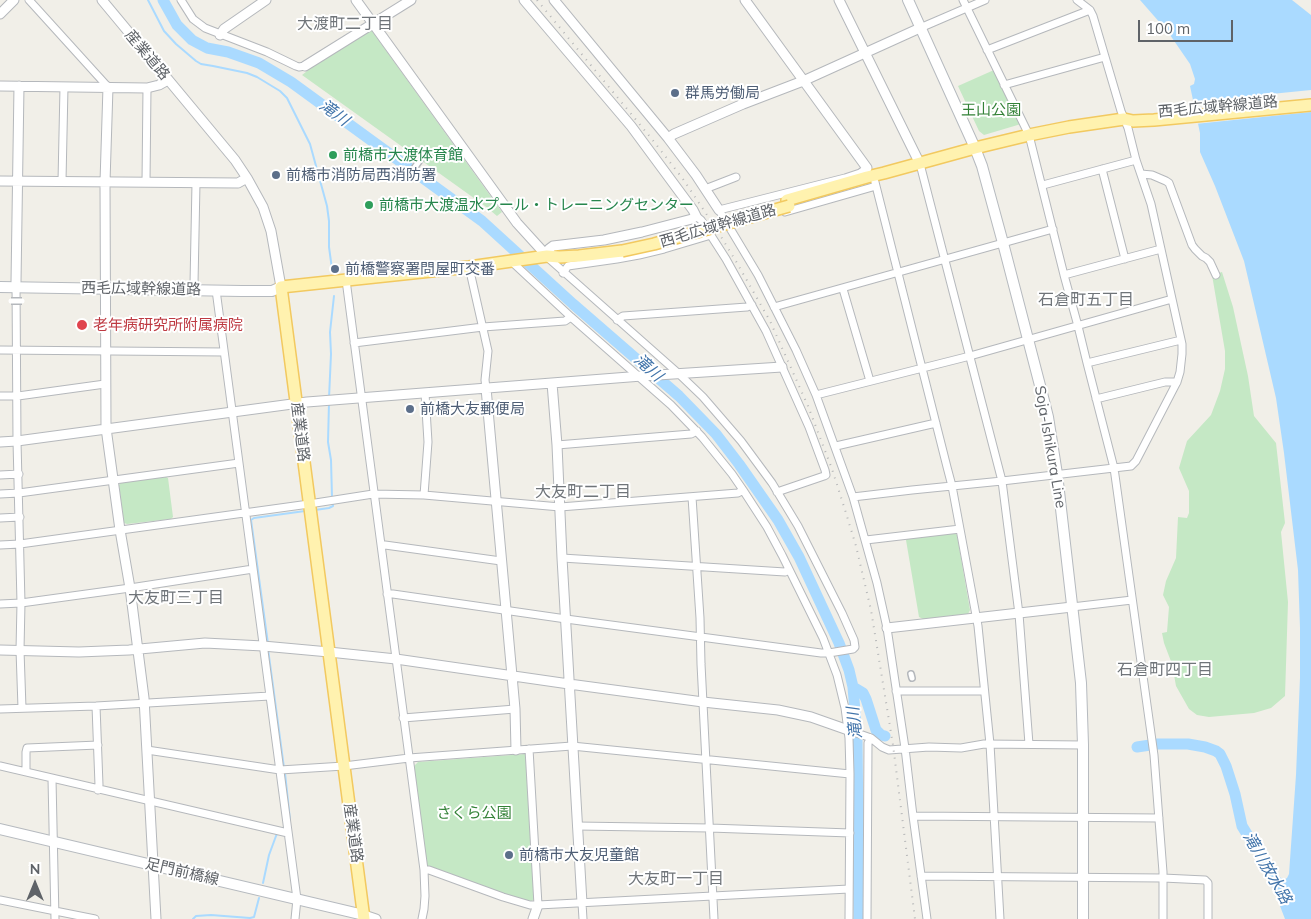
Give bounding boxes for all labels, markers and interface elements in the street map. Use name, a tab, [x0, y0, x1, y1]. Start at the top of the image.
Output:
scale bar	[1141, 10, 1236, 42]
district label: 大渡町二丁目	[297, 14, 393, 34]
text: 100 m	[1146, 19, 1190, 38]
street label: 産業道路	[121, 26, 173, 84]
place label: 群馬労働局	[685, 84, 760, 102]
marker: 群馬労働局	[669, 87, 681, 99]
street label: 西毛広域幹線道路	[1157, 93, 1279, 121]
water label: 滝川	[315, 96, 353, 130]
park label: 王山公園	[961, 101, 1021, 119]
place label: 前橋市大渡体育館	[343, 146, 463, 164]
marker: 前橋市大渡体育館	[327, 149, 339, 161]
place label: 前橋市消防局西消防署	[286, 166, 436, 184]
marker: 前橋市消防局西消防署	[270, 169, 282, 181]
place label: 前橋市大渡温水プール・トレーニングセンター	[379, 196, 694, 214]
marker: 前橋市大渡温水プール・トレーニングセンター	[363, 199, 375, 211]
street label: 西毛広域幹線道路	[658, 201, 778, 251]
place label: 前橋警察署問屋町交番	[345, 260, 495, 278]
marker: 前橋警察署問屋町交番	[329, 263, 341, 275]
street label: 西毛広域幹線道路	[81, 279, 201, 299]
district label: 石倉町五丁目	[1038, 290, 1134, 310]
place label: 老年病研究所附属病院	[93, 316, 243, 334]
marker: 老年病研究所附属病院	[75, 318, 89, 332]
water label: 滝川	[630, 350, 666, 386]
street label: Soja-Ishikura Line	[1030, 384, 1070, 510]
place label: 前橋大友郵便局	[420, 400, 525, 418]
street label: 産業道路	[287, 401, 313, 463]
marker: 前橋大友郵便局	[404, 403, 416, 415]
district label: 大友町二丁目	[535, 482, 631, 502]
district label: 大友町三丁目	[128, 588, 224, 608]
district label: 石倉町四丁目	[1117, 660, 1213, 680]
water label: 滝川	[844, 706, 866, 740]
street label: 産業道路	[340, 802, 366, 864]
park label: さくら公園	[437, 804, 511, 822]
water label: 滝川放水路	[1239, 829, 1295, 907]
place label: 前橋市大友児童館	[519, 846, 639, 864]
marker: 前橋市大友児童館	[503, 849, 515, 861]
street label: 足門前橋線	[143, 855, 221, 889]
north arrow	[10, 859, 60, 909]
text: N	[30, 860, 40, 878]
district label: 大友町一丁目	[628, 869, 724, 889]

